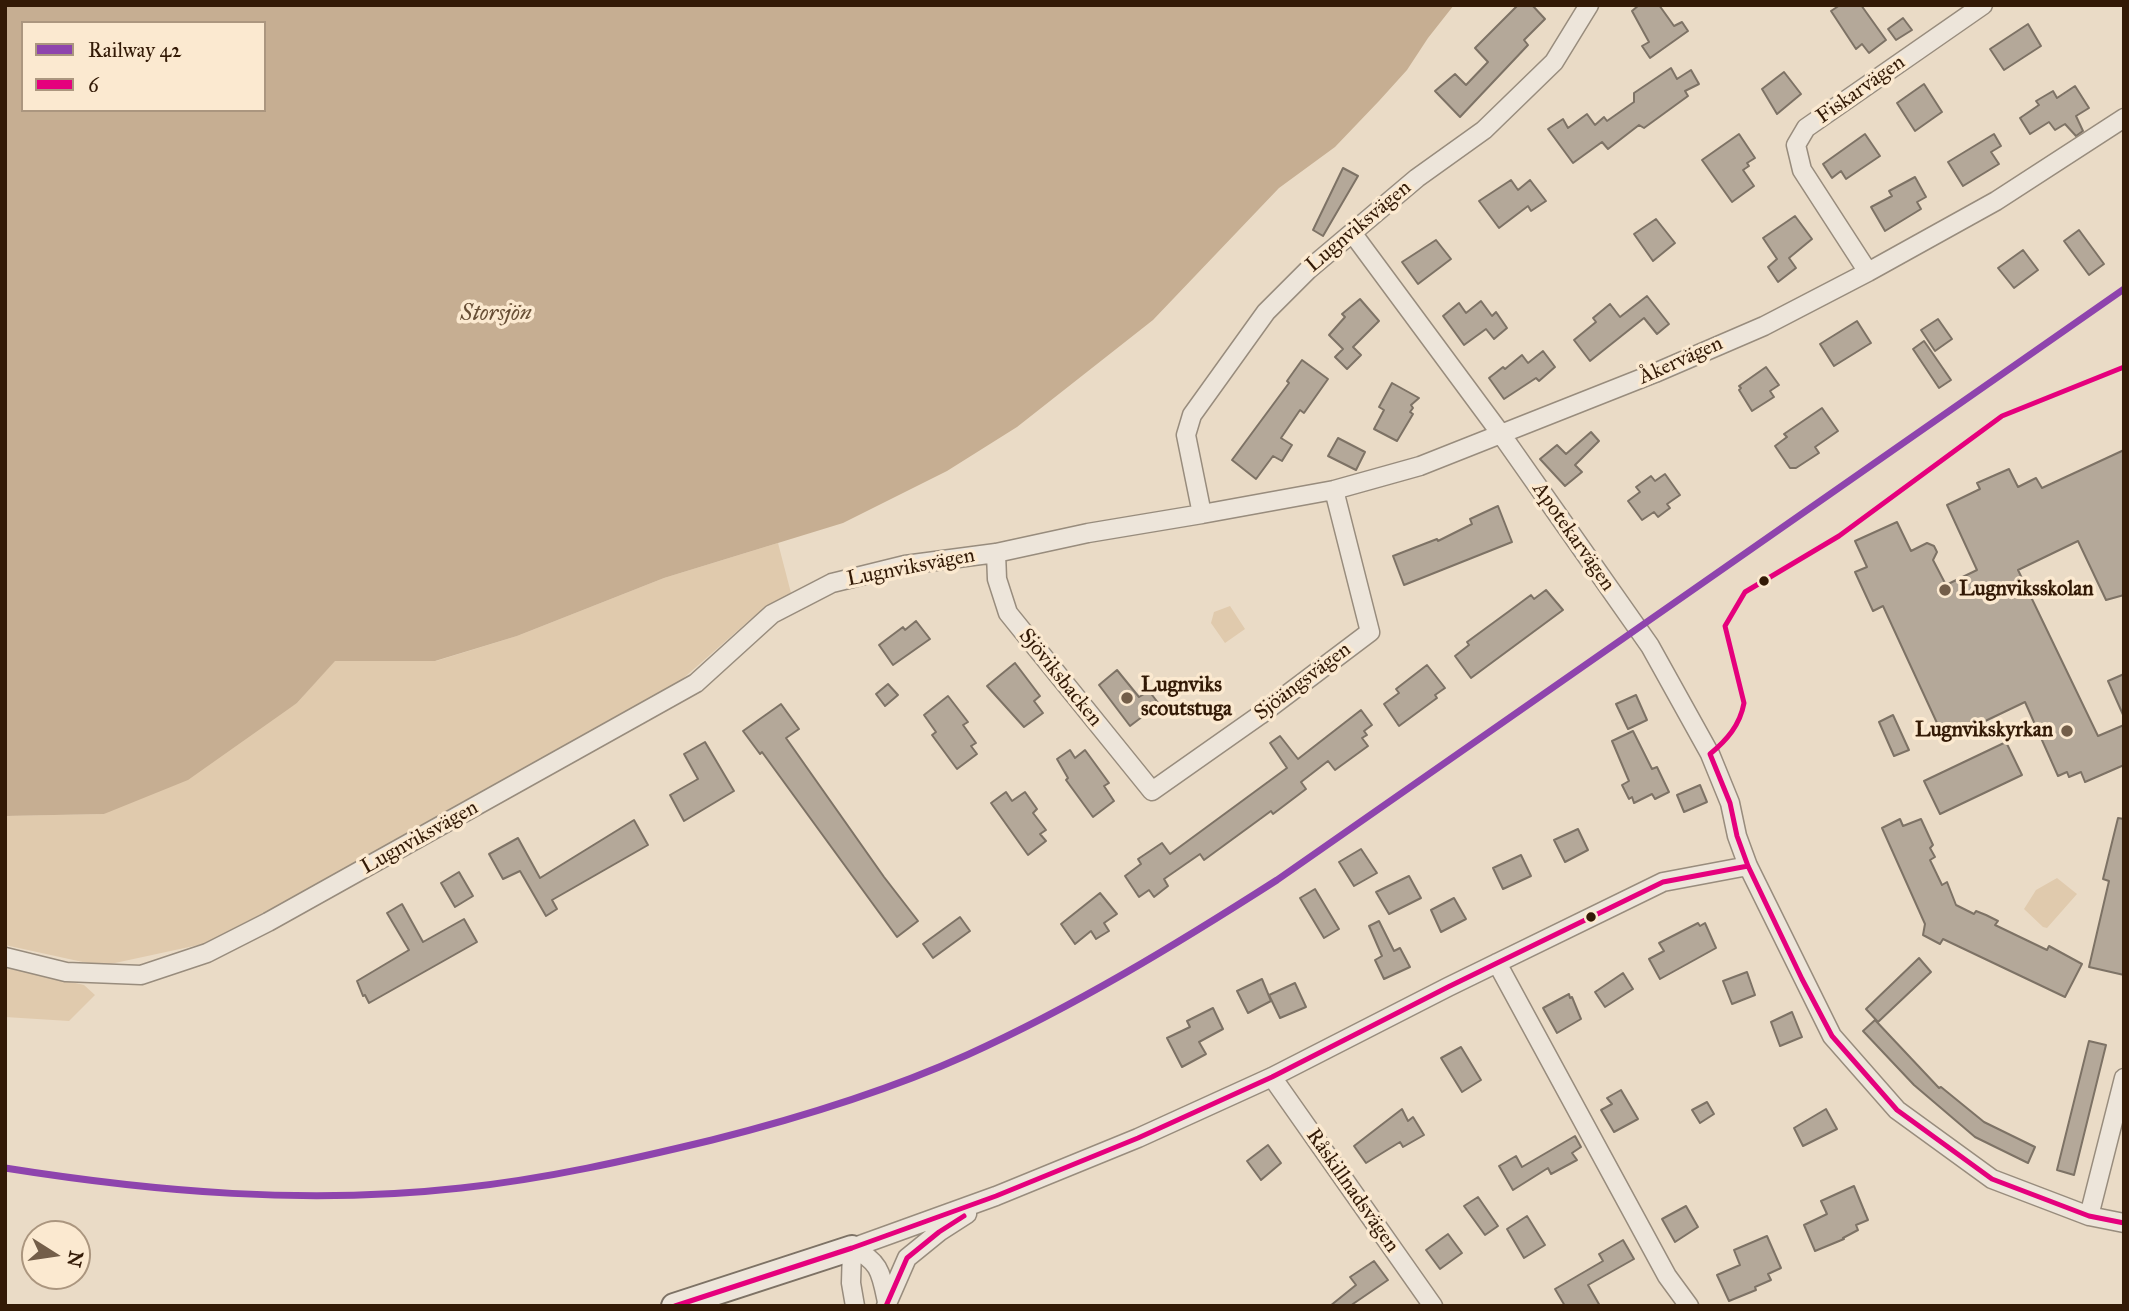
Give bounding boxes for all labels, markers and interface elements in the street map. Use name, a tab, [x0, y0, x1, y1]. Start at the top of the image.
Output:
legend	[21, 21, 266, 112]
text: Railway 42	[88, 37, 182, 63]
street label: Fiskarvägen	[1812, 50, 1910, 130]
text: 6	[88, 72, 99, 98]
street label: Lugnviksvägen	[1301, 176, 1417, 278]
water label: Storsjön	[460, 300, 532, 328]
street label: Åkervägen	[1635, 331, 1727, 391]
street label: Apotekarvägen	[1526, 478, 1620, 596]
street label: Lugnviksvägen	[845, 543, 977, 593]
unlabelled marker	[1757, 574, 1771, 588]
place label: Lugnviksskolan	[1959, 577, 2094, 603]
marker: Lugnviksskolan	[1937, 582, 1953, 598]
street label: Sjöviksbacken	[1013, 624, 1107, 732]
street label: Sjöängsvägen	[1250, 638, 1356, 726]
place label: Lugnviks scoutstuga	[1141, 673, 1232, 723]
marker: Lugnviks scoutstuga	[1119, 690, 1135, 706]
place label: Lugnvikskyrkan	[1915, 718, 2053, 744]
marker: Lugnvikskyrkan	[2059, 723, 2075, 739]
street label: Lugnviksvägen	[357, 796, 483, 880]
unlabelled marker	[1584, 910, 1598, 924]
street label: Råskillnadsvägen	[1300, 1124, 1404, 1258]
north arrow	[21, 1220, 91, 1290]
text: N	[62, 1249, 88, 1269]

